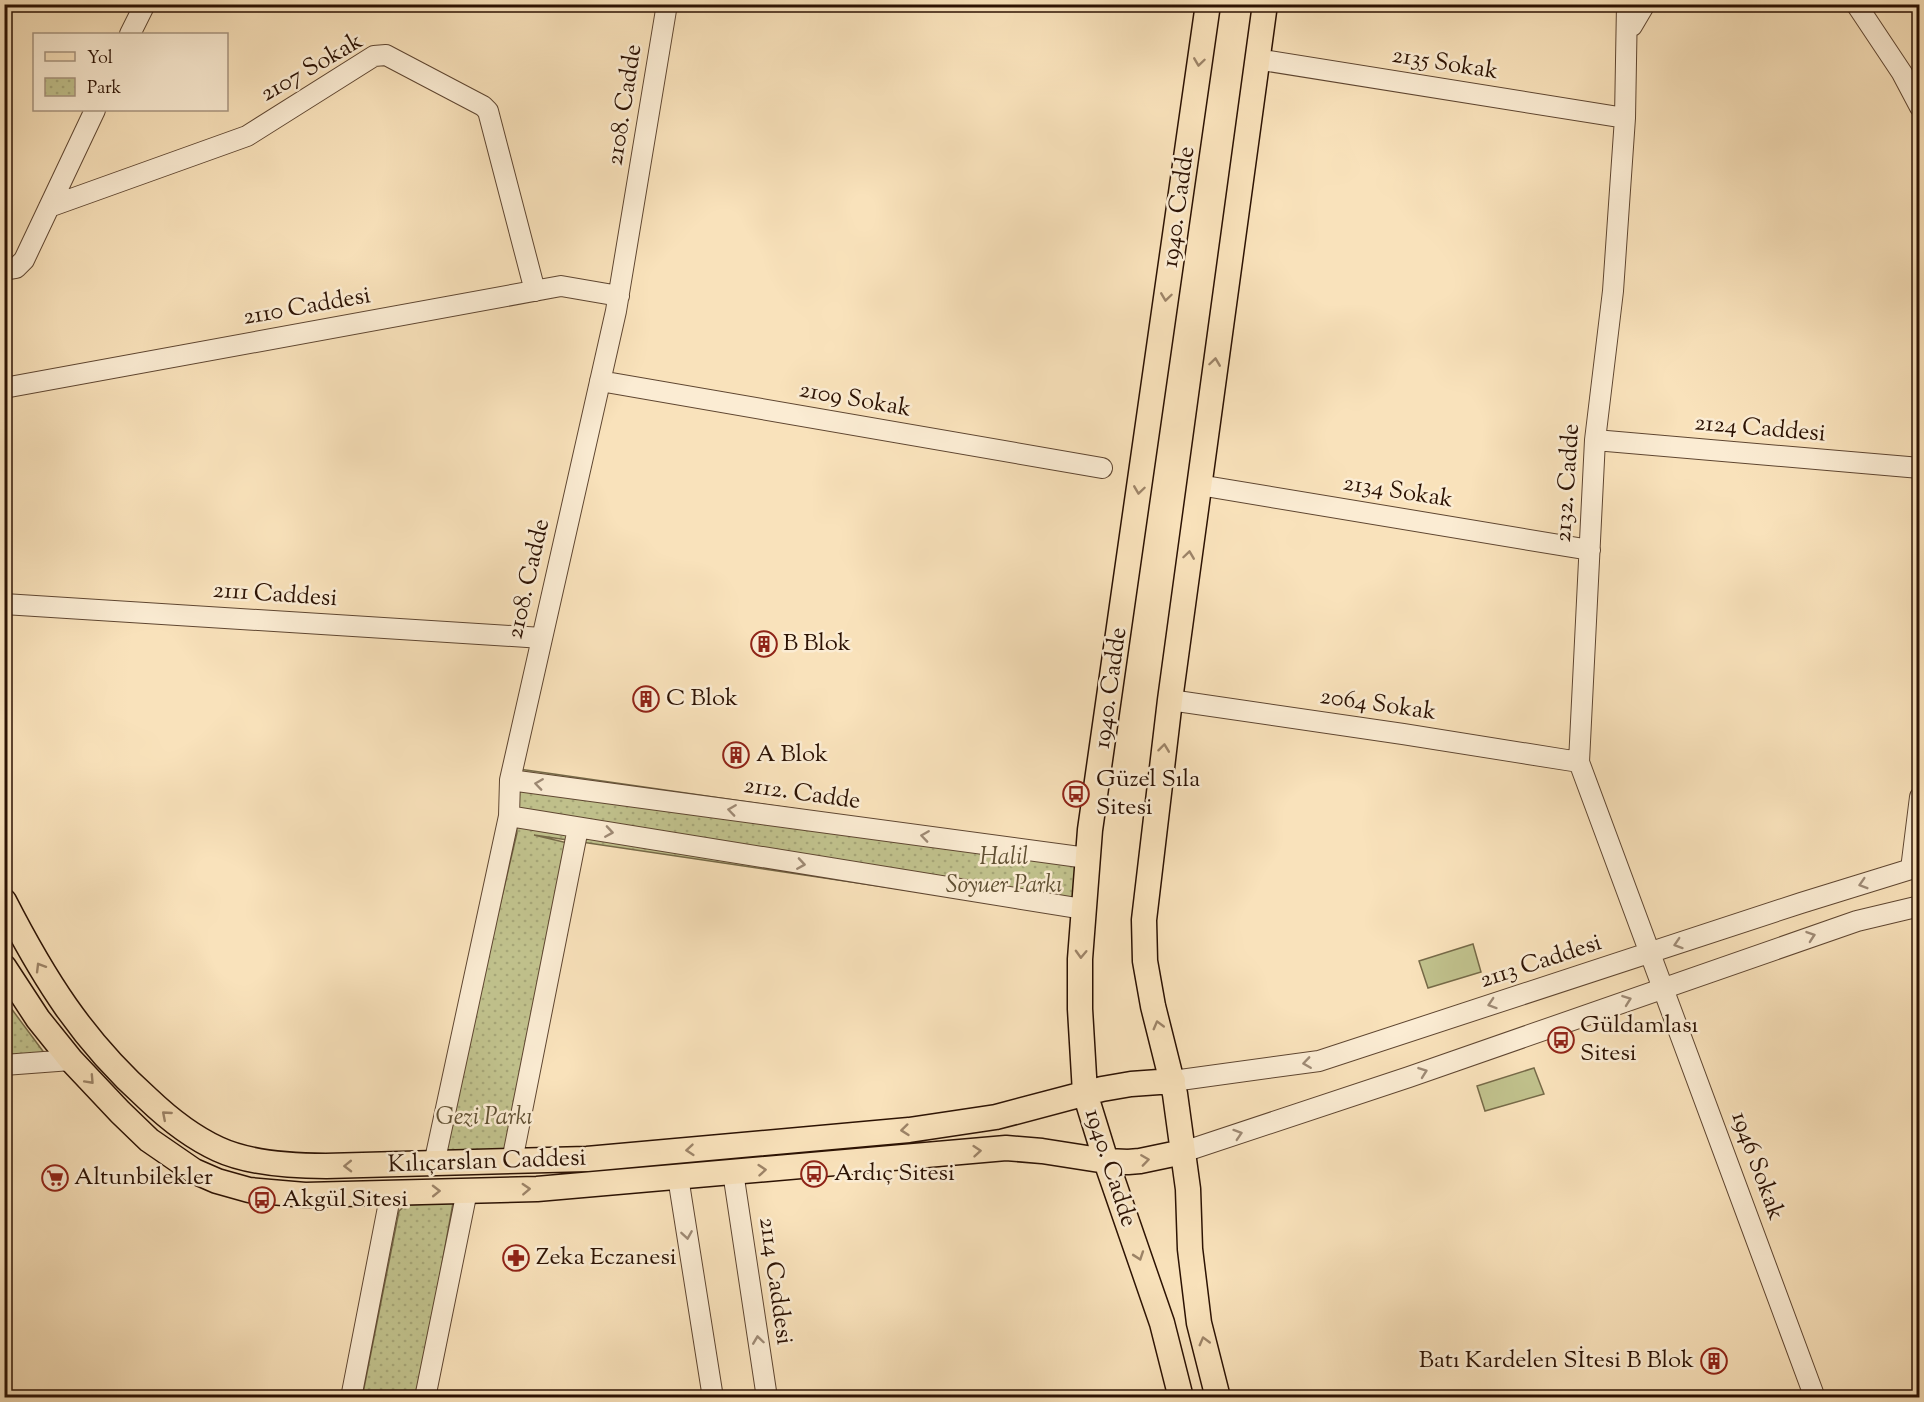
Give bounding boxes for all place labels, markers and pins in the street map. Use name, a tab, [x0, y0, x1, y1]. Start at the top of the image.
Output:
place label: B Blok	[783, 627, 851, 661]
building icon: B Blok	[749, 629, 779, 659]
place label: C Blok	[666, 682, 738, 716]
building icon: C Blok	[631, 684, 661, 714]
place label: A Blok	[756, 738, 828, 772]
building icon: A Blok	[721, 740, 751, 770]
place label: Güzel Sıla Sitesi	[1096, 763, 1200, 825]
bus stop icon: Güzel Sıla Sitesi	[1061, 779, 1091, 809]
place label: Güldamlası Sitesi	[1580, 1009, 1699, 1071]
bus stop icon: Güldamlası Sitesi	[1546, 1025, 1576, 1055]
place label: Ardıç Sitesi	[834, 1157, 955, 1191]
bus stop icon: Ardıç Sitesi	[799, 1159, 829, 1189]
place label: Altunbilekler	[74, 1161, 213, 1195]
supermarket icon: Altunbilekler	[40, 1163, 70, 1193]
place label: Akgül Sitesi	[282, 1183, 408, 1217]
bus stop icon: Akgül Sitesi	[247, 1185, 277, 1215]
place label: Zeka Eczanesi	[536, 1241, 677, 1275]
pharmacy icon: Zeka Eczanesi	[501, 1243, 531, 1273]
place label: Batı Kardelen Sİtesi B Blok	[1419, 1344, 1694, 1378]
building icon: Batı Kardelen Sİtesi B Blok	[1699, 1346, 1729, 1376]

